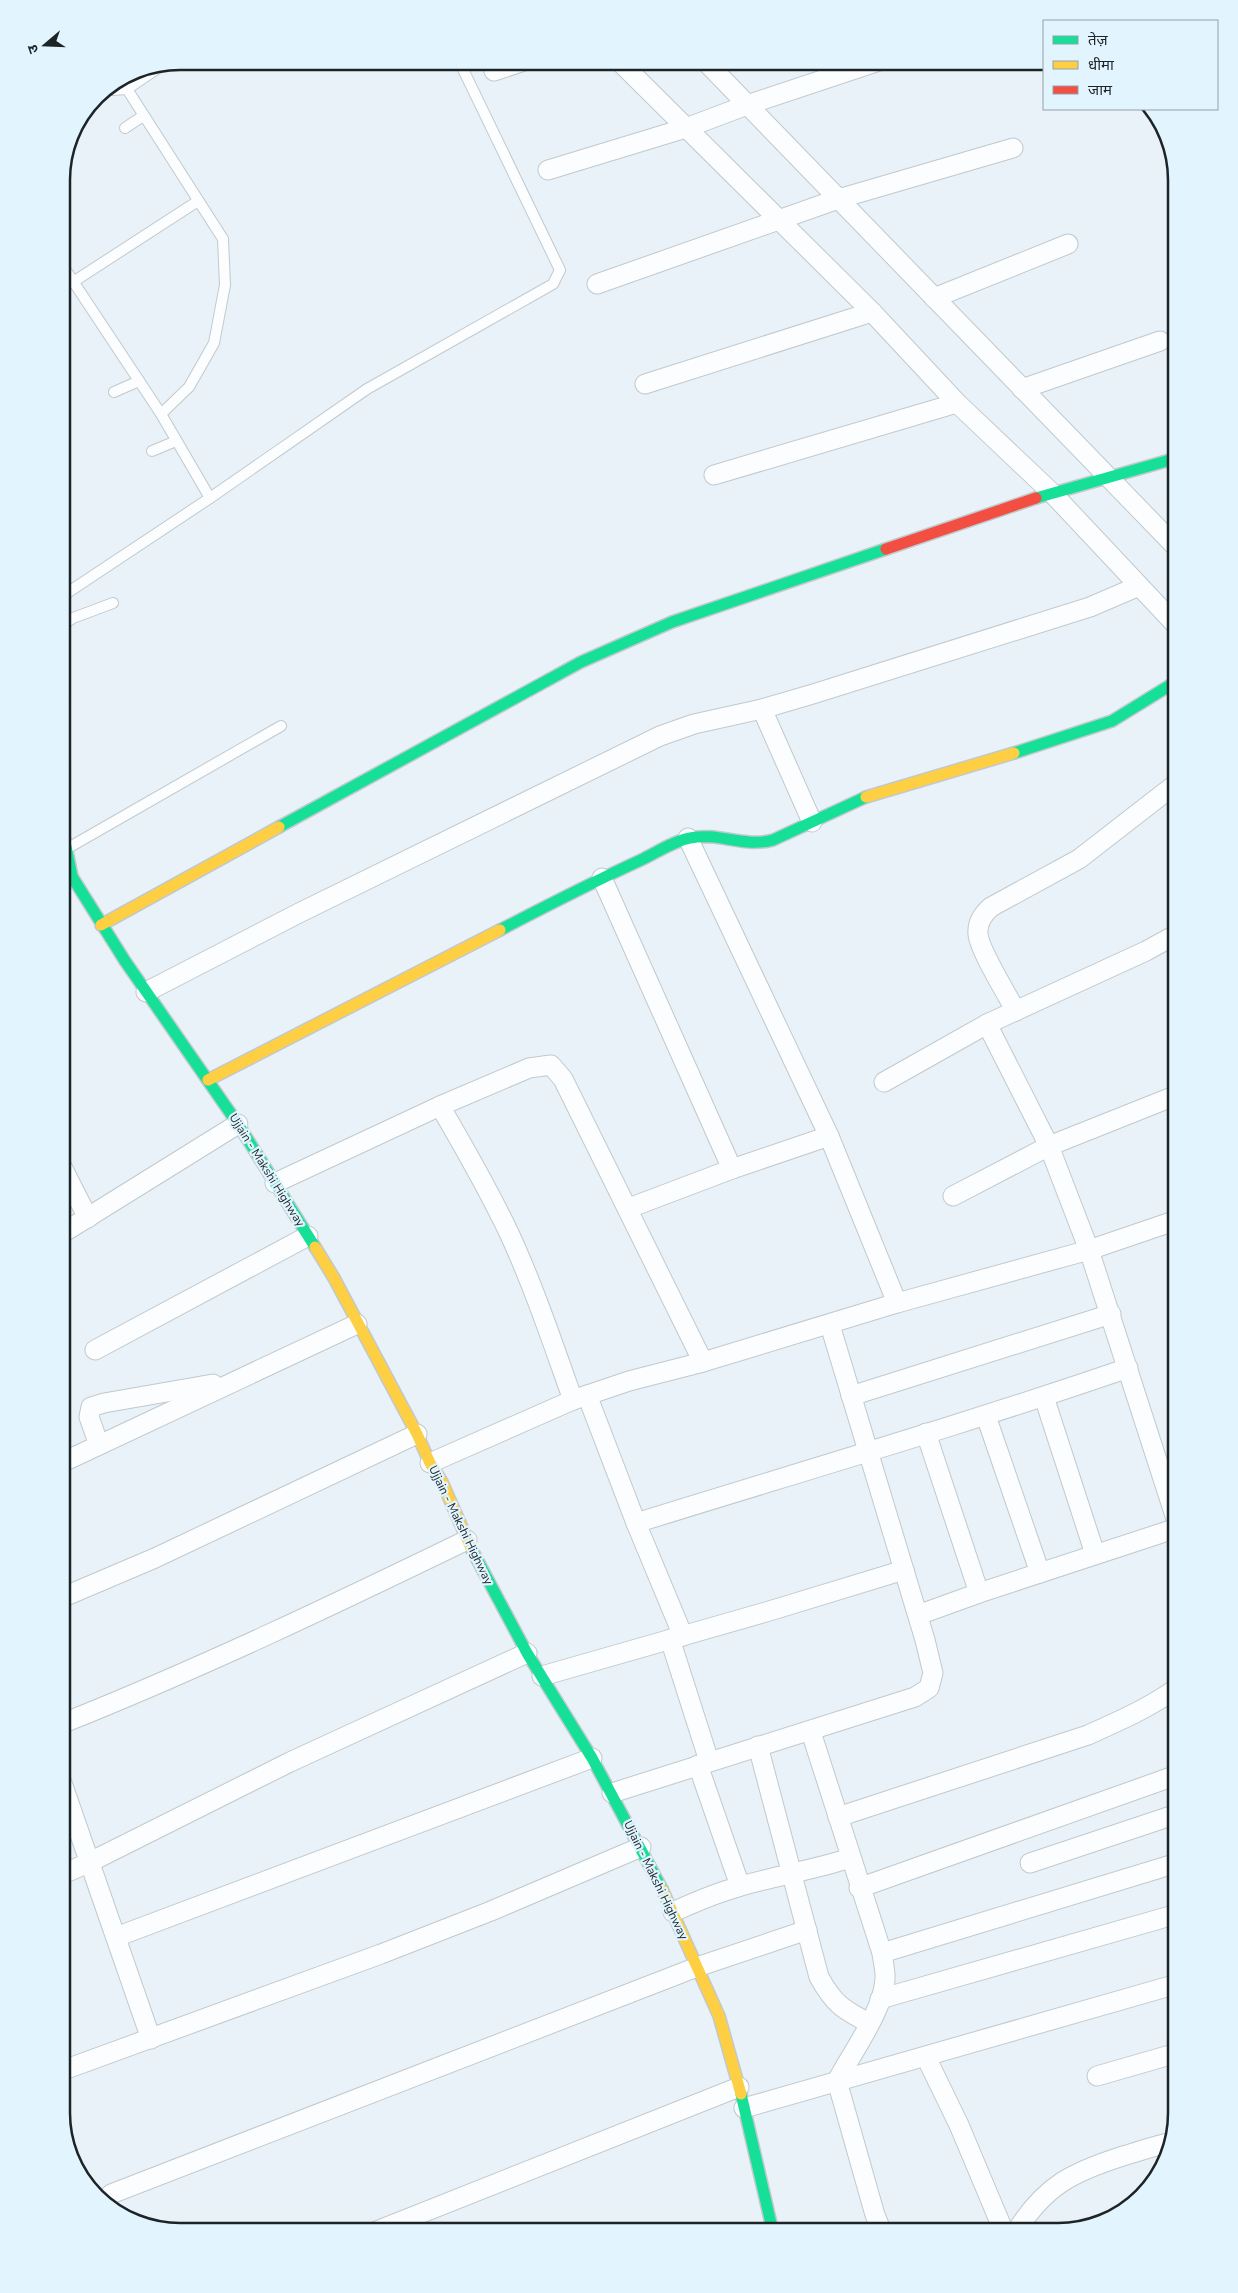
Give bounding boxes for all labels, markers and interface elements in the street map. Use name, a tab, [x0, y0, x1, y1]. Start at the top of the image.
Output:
north arrow	[20, 20, 70, 70]
legend	[1043, 20, 1218, 110]
text: तेज़	[1088, 30, 1109, 50]
text: उ	[23, 41, 43, 56]
text: धीमा	[1088, 55, 1115, 75]
text: जाम	[1088, 80, 1113, 100]
street label: Ujjain - Makshi Highway	[226, 1110, 309, 1230]
street label: Ujjain - Makshi Highway	[425, 1463, 497, 1588]
street label: Ujjain - Makshi Highway	[620, 1818, 692, 1943]

